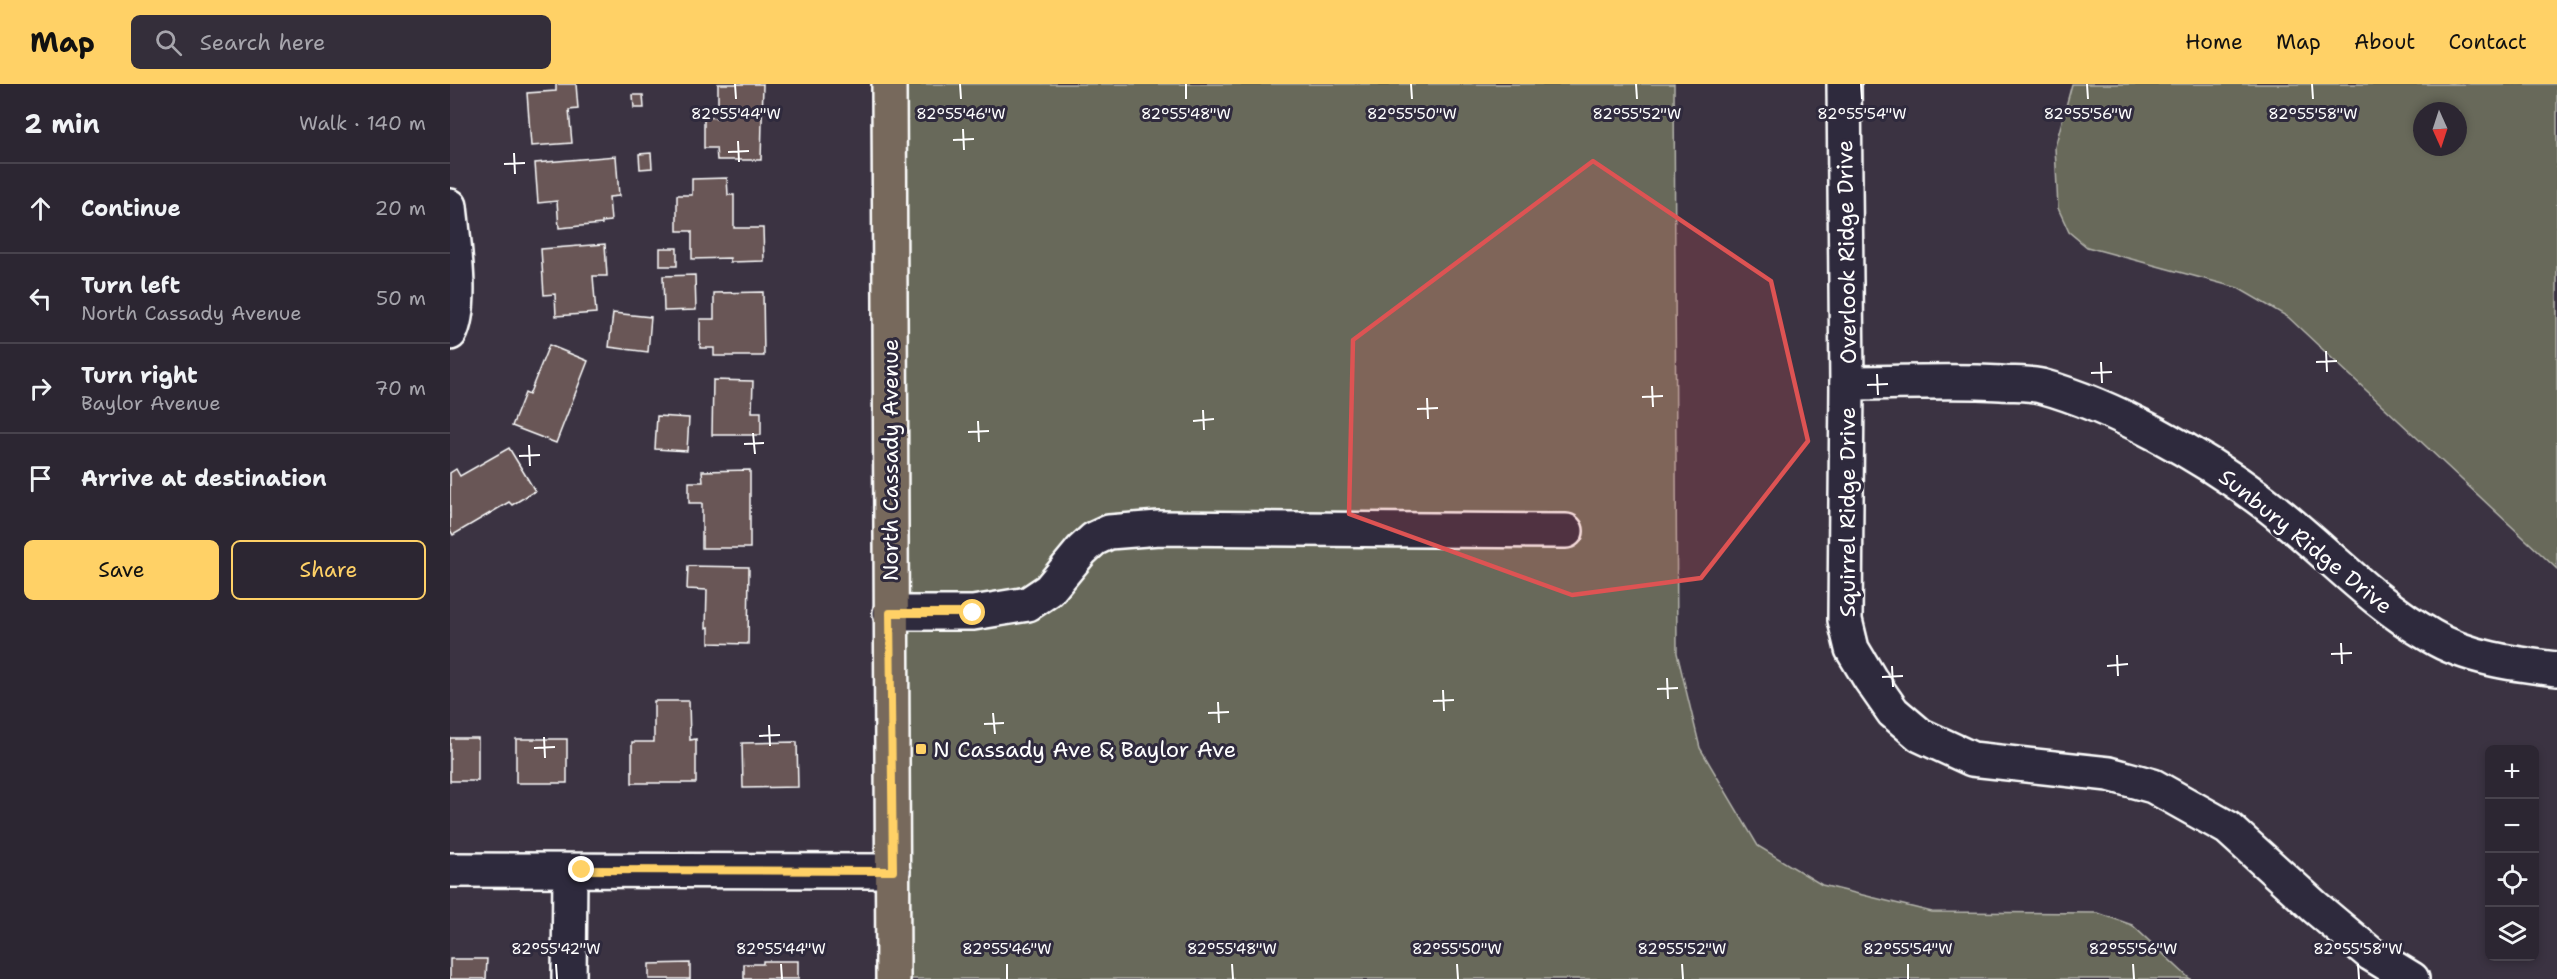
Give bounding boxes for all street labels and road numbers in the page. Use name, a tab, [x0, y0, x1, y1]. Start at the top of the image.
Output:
street label: Overlook Ridge Drive	[1830, 140, 1863, 364]
street label: North Cassady Avenue	[876, 339, 905, 581]
street label: Squirrel Ridge Drive	[1833, 407, 1862, 617]
street label: Sunbury Ridge Drive	[2213, 462, 2399, 620]

